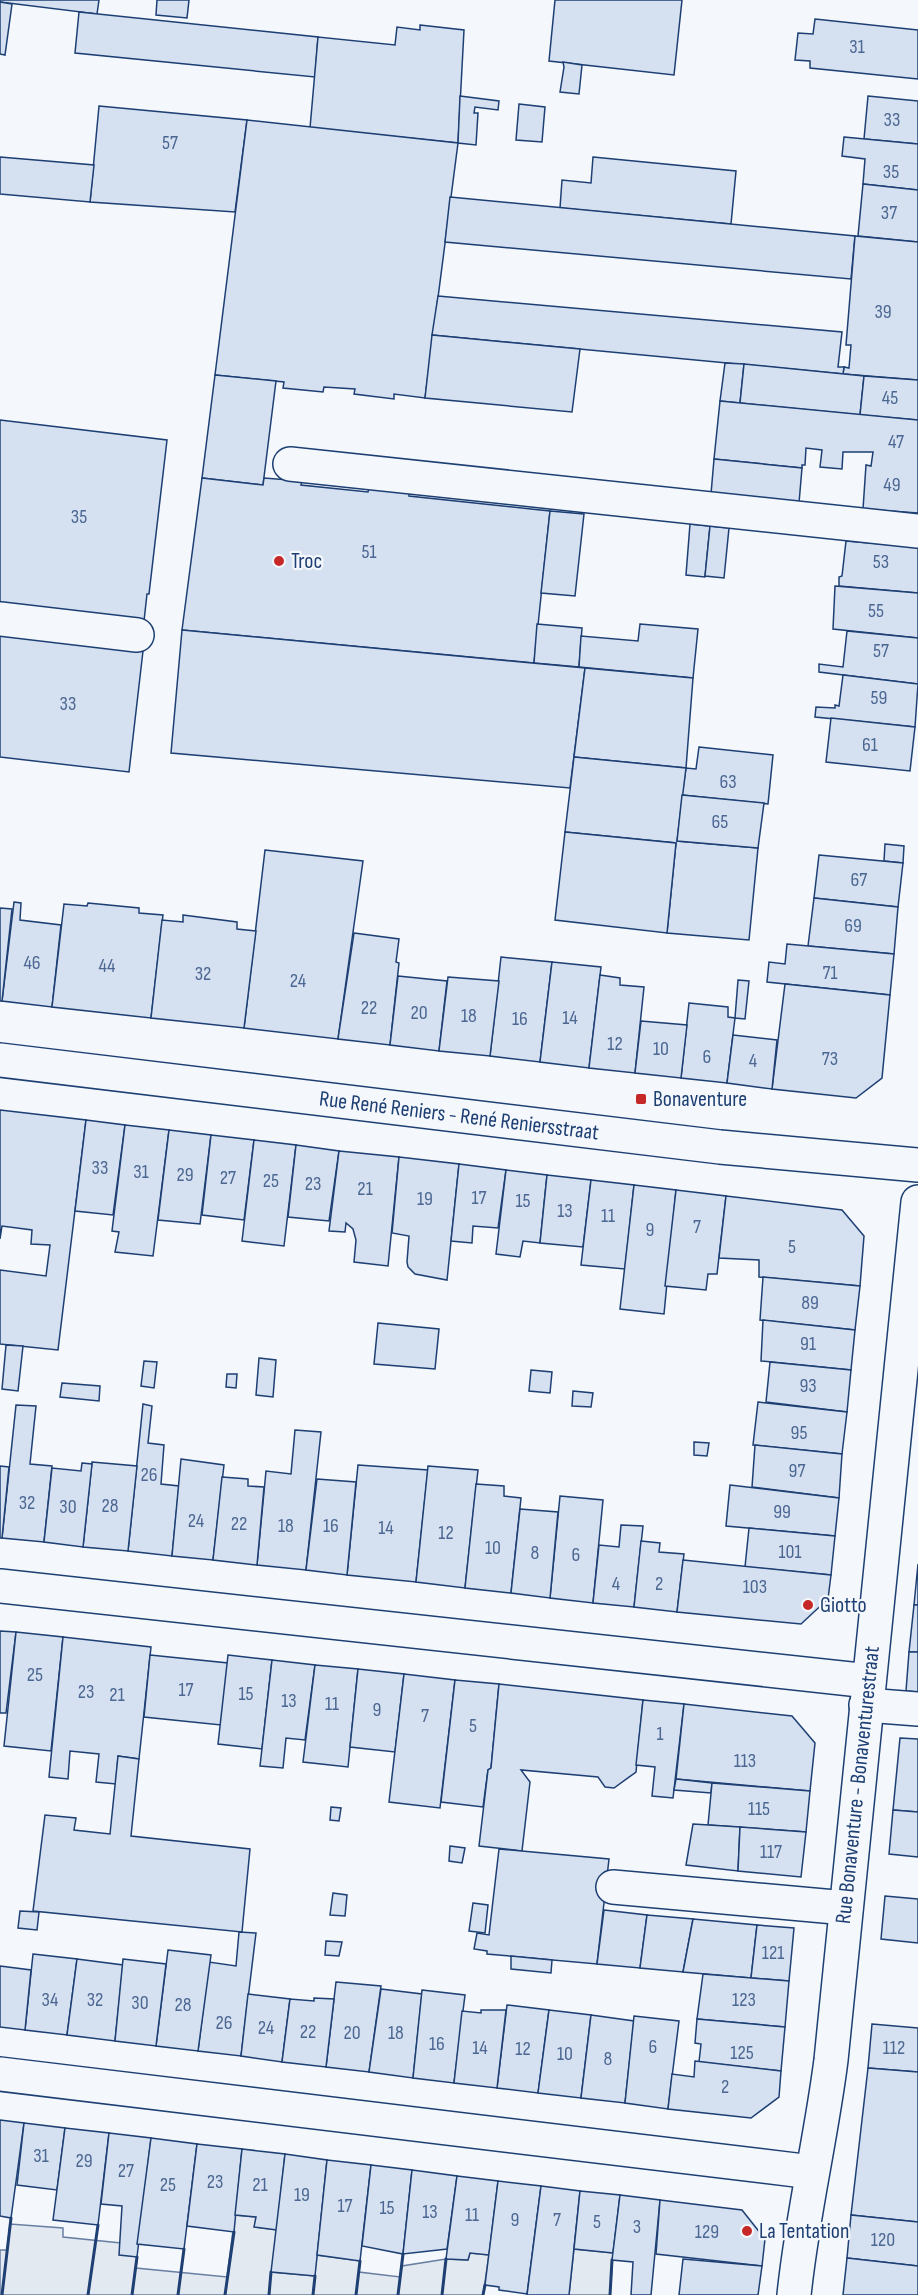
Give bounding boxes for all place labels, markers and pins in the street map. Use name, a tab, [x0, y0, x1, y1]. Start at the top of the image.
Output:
place label: Troc	[291, 548, 322, 575]
marker: Troc	[272, 554, 286, 568]
place label: Bonaventure	[653, 1086, 747, 1113]
marker: Bonaventure	[634, 1092, 648, 1106]
place label: Giotto	[820, 1592, 867, 1619]
marker: Giotto	[801, 1598, 815, 1612]
place label: La Tentation	[759, 2218, 849, 2245]
marker: La Tentation	[740, 2224, 754, 2238]

